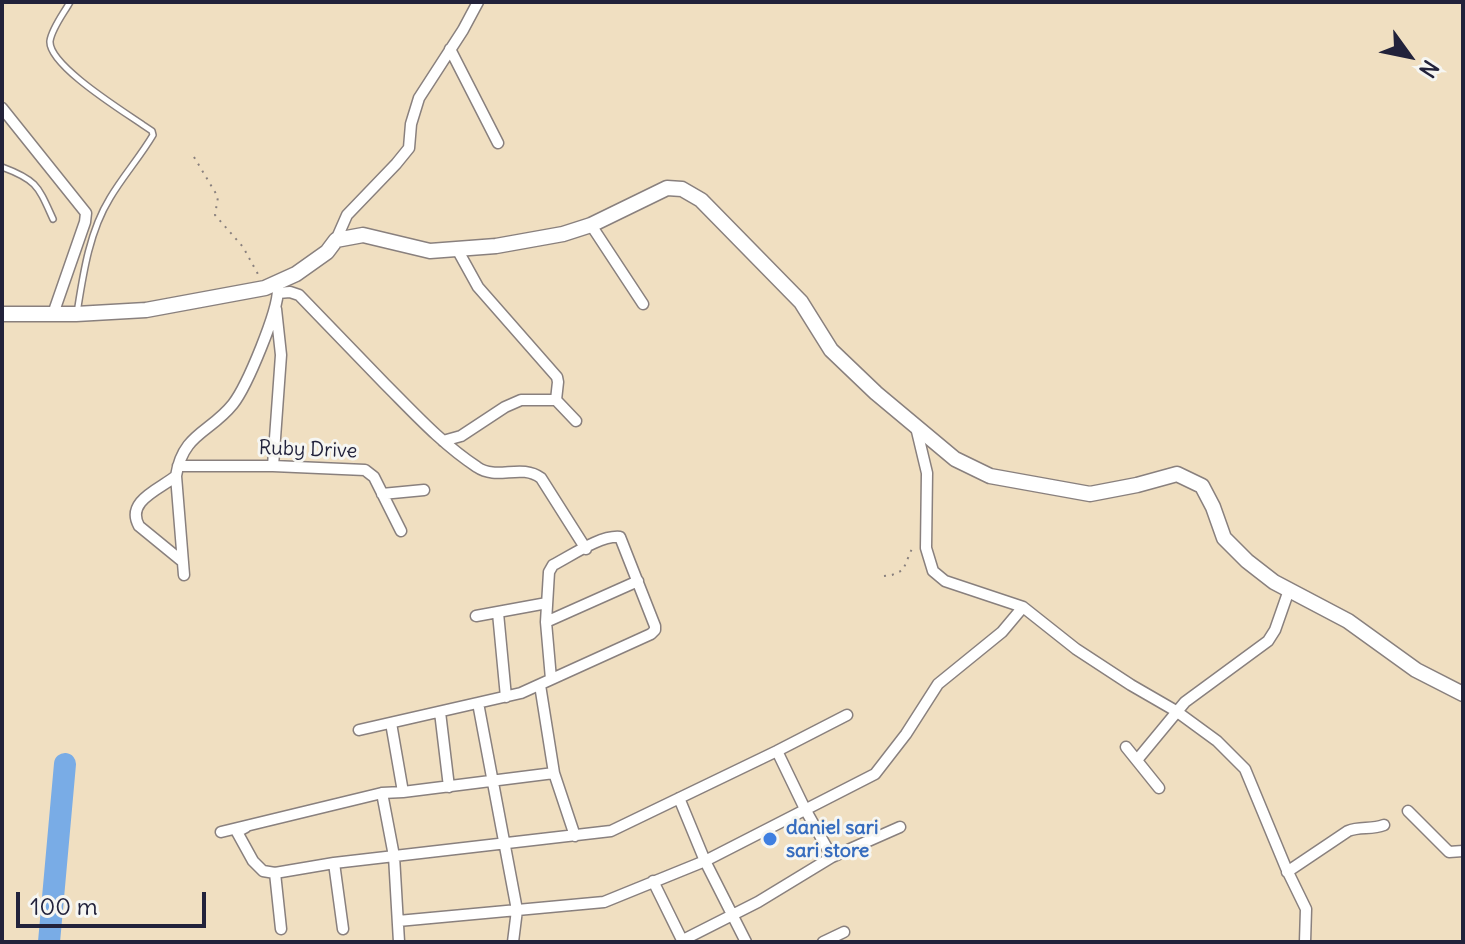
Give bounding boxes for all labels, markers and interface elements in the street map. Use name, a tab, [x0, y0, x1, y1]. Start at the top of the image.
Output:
north arrow	[1369, 16, 1449, 96]
text: N	[1413, 55, 1445, 83]
street label: Ruby Drive	[258, 436, 358, 464]
place label: daniel sari sari store	[786, 816, 878, 863]
marker: daniel sari sari store	[761, 830, 779, 848]
scale bar	[20, 876, 210, 926]
text: 100 m	[30, 891, 98, 921]

